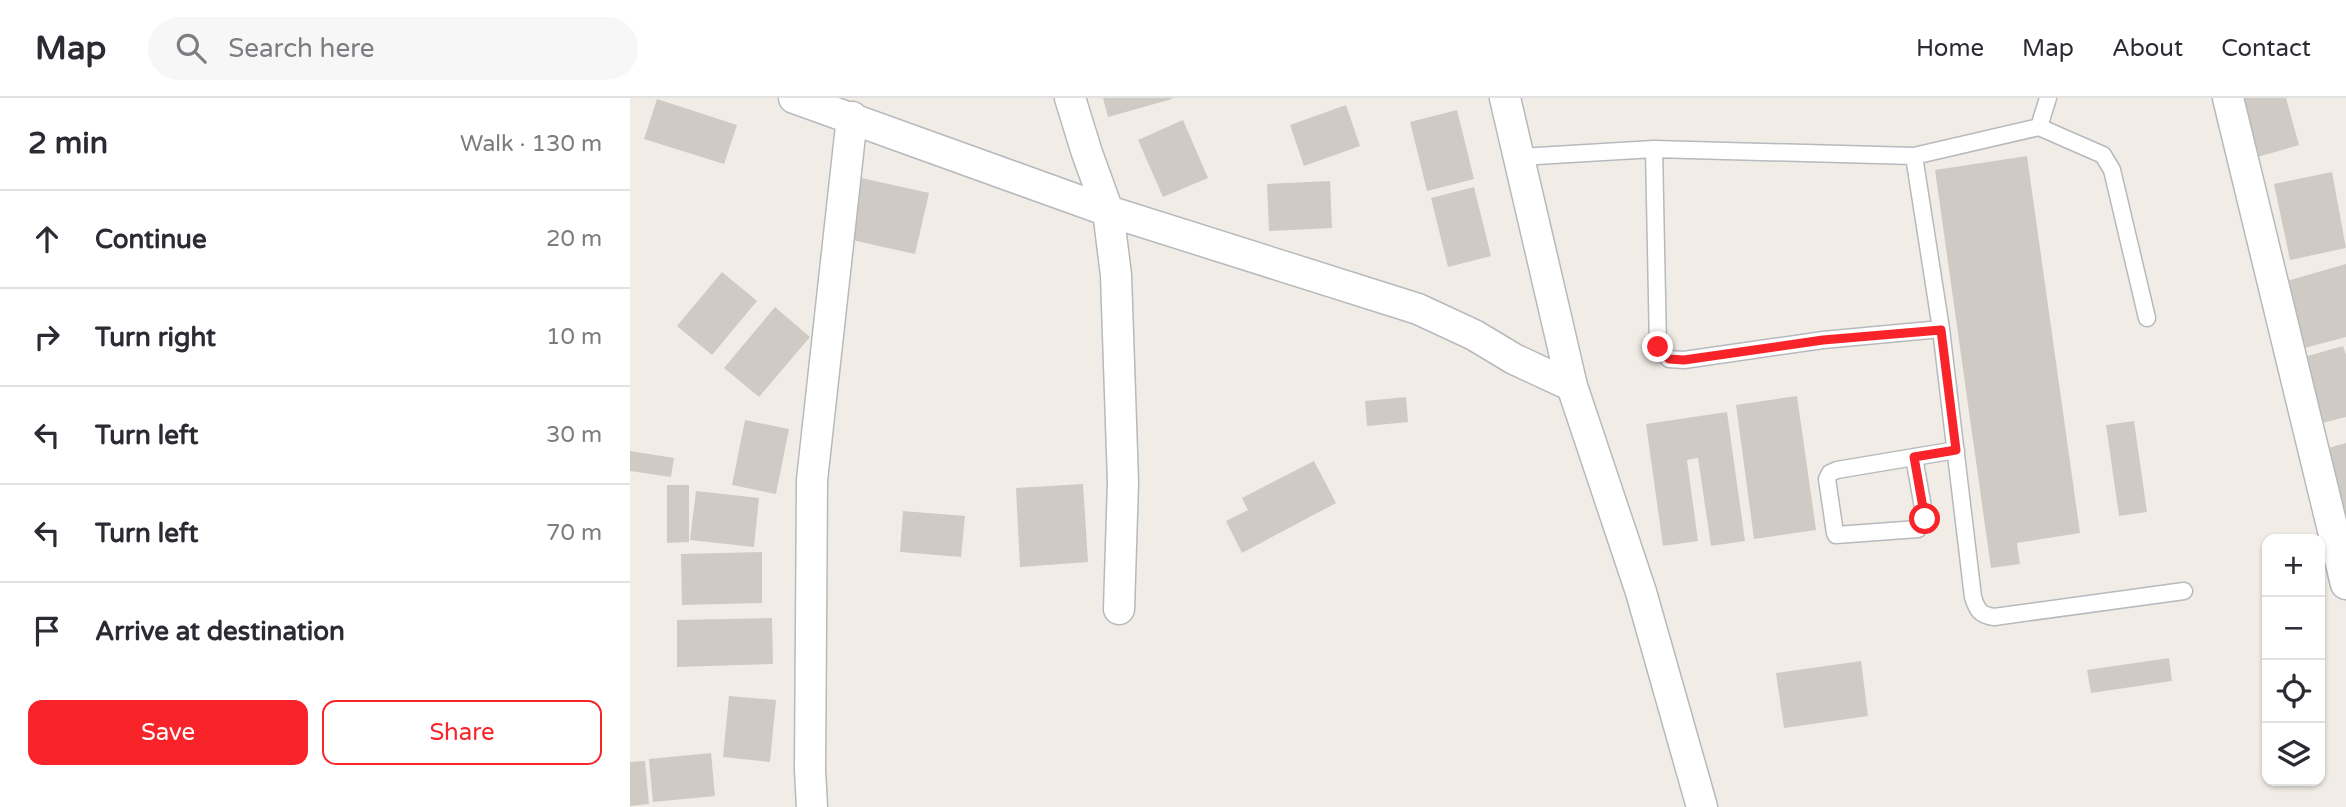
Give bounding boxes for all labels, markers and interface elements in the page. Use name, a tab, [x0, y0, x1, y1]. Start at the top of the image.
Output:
search box	[148, 17, 638, 80]
text: Map	[35, 29, 106, 68]
icon: search	[172, 29, 210, 67]
text: Search here	[228, 33, 374, 64]
text: Home	[1916, 34, 1984, 63]
text: Map	[2022, 34, 2074, 63]
text: About	[2112, 34, 2183, 63]
text: Contact	[2221, 34, 2311, 63]
text: 2 min	[28, 125, 108, 162]
text: Walk · 130 m	[460, 130, 602, 158]
icon: ahead	[28, 220, 66, 258]
text: Continue	[95, 224, 207, 255]
text: 20 m	[546, 225, 602, 253]
icon: right	[28, 318, 66, 356]
text: Turn right	[95, 322, 216, 353]
text: 10 m	[546, 323, 602, 351]
route end	[1642, 331, 1673, 362]
icon: left	[28, 416, 66, 454]
text: Turn left	[95, 420, 198, 451]
text: 30 m	[546, 421, 602, 449]
route start	[1909, 503, 1940, 534]
icon: left	[28, 514, 66, 552]
text: Turn left	[95, 518, 198, 549]
text: 70 m	[546, 519, 602, 547]
map controls	[2262, 534, 2325, 786]
button: +	[2262, 534, 2325, 597]
button: −	[2262, 597, 2325, 660]
icon: arrive	[28, 612, 66, 650]
text: Arrive at destination	[95, 616, 345, 647]
button: locate	[2262, 660, 2325, 723]
button: Save	[28, 700, 308, 765]
button: Share	[322, 700, 602, 765]
button: layers	[2262, 723, 2325, 786]

